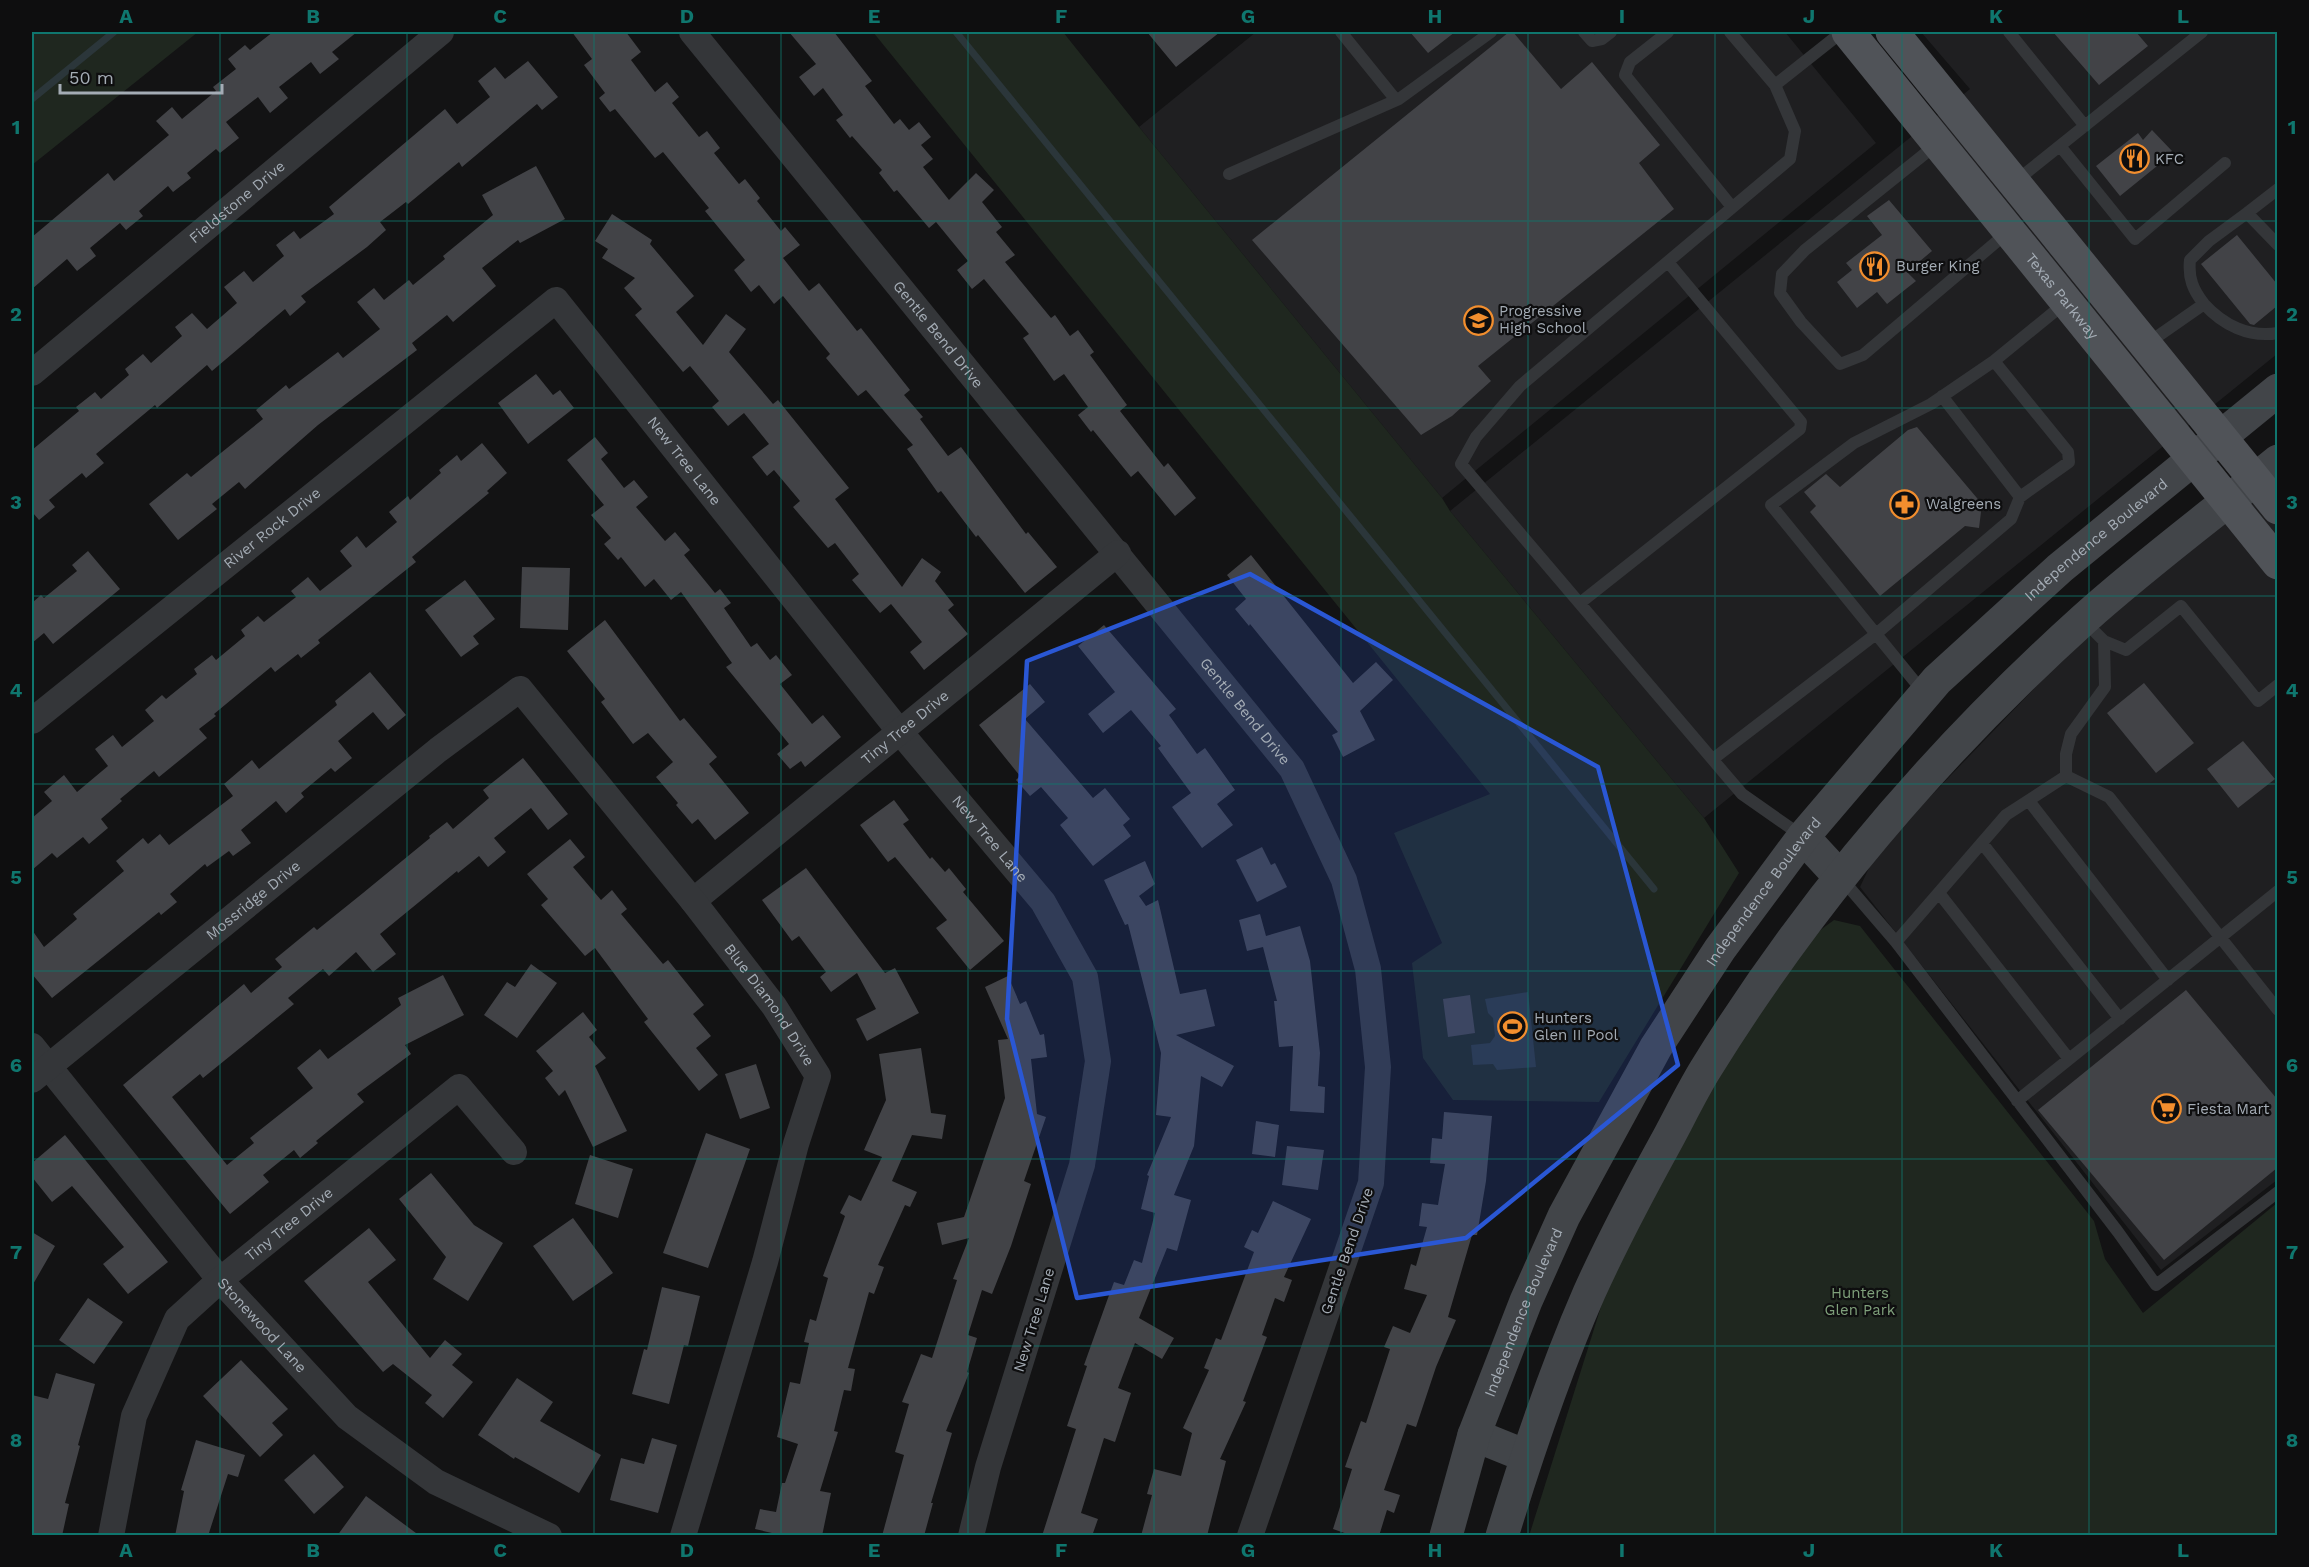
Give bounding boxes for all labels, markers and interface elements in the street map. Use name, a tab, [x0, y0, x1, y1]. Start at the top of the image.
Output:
text: A	[119, 4, 133, 28]
text: B	[306, 4, 320, 28]
text: C	[493, 4, 507, 28]
text: D	[680, 4, 694, 28]
text: E	[868, 4, 880, 28]
text: F	[1055, 4, 1067, 28]
text: G	[1241, 4, 1255, 28]
text: H	[1428, 4, 1442, 28]
text: I	[1619, 4, 1625, 28]
text: J	[1803, 4, 1815, 28]
text: K	[1989, 4, 2003, 28]
text: L	[2177, 4, 2189, 28]
scale bar	[60, 57, 222, 95]
text: 50 m	[69, 67, 114, 88]
text: 1	[12, 115, 20, 139]
text: 1	[2288, 115, 2296, 139]
restaurant icon: KFC	[2118, 143, 2150, 175]
place label: KFC	[2155, 150, 2184, 168]
street label: Fieldstone Drive	[185, 157, 289, 247]
restaurant icon: Burger King	[1859, 250, 1891, 282]
street label: Texas Parkway	[2022, 250, 2102, 343]
place label: Burger King	[1896, 257, 1979, 275]
street label: Gentle Bend Drive	[889, 277, 987, 392]
text: 2	[10, 302, 22, 326]
place label: Progressive High School	[1499, 302, 1587, 337]
text: 2	[2286, 302, 2298, 326]
school or university icon: Progressive High School	[1462, 304, 1494, 336]
street label: New Tree Lane	[644, 413, 725, 509]
street label: Independence Boulevard	[2021, 475, 2171, 605]
street label: River Rock Drive	[220, 484, 324, 572]
pharmacy icon: Walgreens	[1889, 488, 1921, 520]
text: 3	[10, 490, 22, 514]
text: 3	[2286, 490, 2298, 514]
place label: Walgreens	[1926, 495, 2001, 513]
street label: Gentle Bend Drive	[1196, 654, 1294, 769]
text: 4	[10, 678, 23, 702]
text: 4	[2286, 678, 2299, 702]
street label: Tiny Tree Drive	[858, 686, 952, 768]
street label: New Tree Lane	[948, 792, 1032, 886]
street label: Independence Boulevard	[1702, 814, 1825, 970]
street label: Mossridge Drive	[202, 857, 304, 944]
text: 5	[10, 865, 22, 889]
text: 5	[2286, 865, 2298, 889]
street label: Blue Diamond Drive	[720, 940, 818, 1069]
place label: Hunters Glen II Pool	[1534, 1009, 1619, 1044]
sports icon: Hunters Glen II Pool	[1497, 1011, 1529, 1043]
text: 6	[10, 1053, 22, 1077]
text: 6	[2286, 1053, 2298, 1077]
supermarket icon: Fiesta Mart	[2150, 1093, 2182, 1125]
place label: Fiesta Mart	[2187, 1100, 2270, 1118]
street label: Tiny Tree Drive	[241, 1183, 337, 1265]
street label: Gentle Bend Drive	[1317, 1185, 1377, 1317]
street label: Independence Boulevard	[1481, 1225, 1566, 1399]
text: 7	[10, 1240, 22, 1264]
text: 7	[2286, 1240, 2298, 1264]
street label: New Tree Lane	[1010, 1266, 1058, 1374]
street label: Stonewood Lane	[214, 1274, 310, 1377]
park label: Hunters Glen Park	[1825, 1284, 1896, 1319]
text: 8	[10, 1428, 22, 1452]
text: 8	[2286, 1428, 2298, 1452]
text: A	[119, 1538, 133, 1562]
text: B	[306, 1538, 320, 1562]
text: C	[493, 1538, 507, 1562]
text: D	[680, 1538, 694, 1562]
text: E	[868, 1538, 880, 1562]
text: F	[1055, 1538, 1067, 1562]
text: G	[1241, 1538, 1255, 1562]
text: H	[1428, 1538, 1442, 1562]
text: I	[1619, 1538, 1625, 1562]
text: J	[1803, 1538, 1815, 1562]
text: K	[1989, 1538, 2003, 1562]
text: L	[2177, 1538, 2189, 1562]

